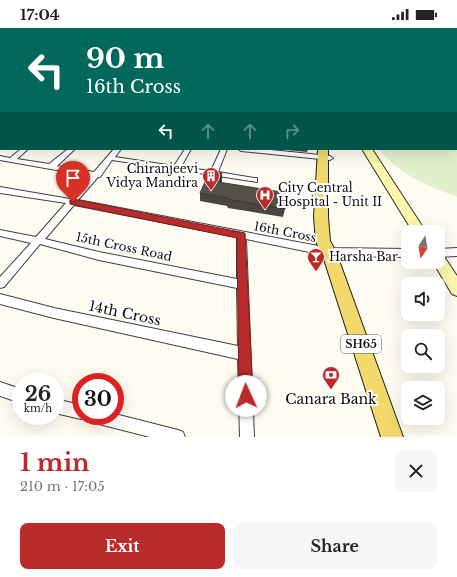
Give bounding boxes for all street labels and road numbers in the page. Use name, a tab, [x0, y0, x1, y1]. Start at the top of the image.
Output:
street label: 16th Cross	[253, 218, 318, 245]
street label: 15th Cross Road	[75, 229, 173, 264]
street label: 14th Cross	[87, 297, 163, 329]
road number: SH65	[341, 335, 381, 353]

